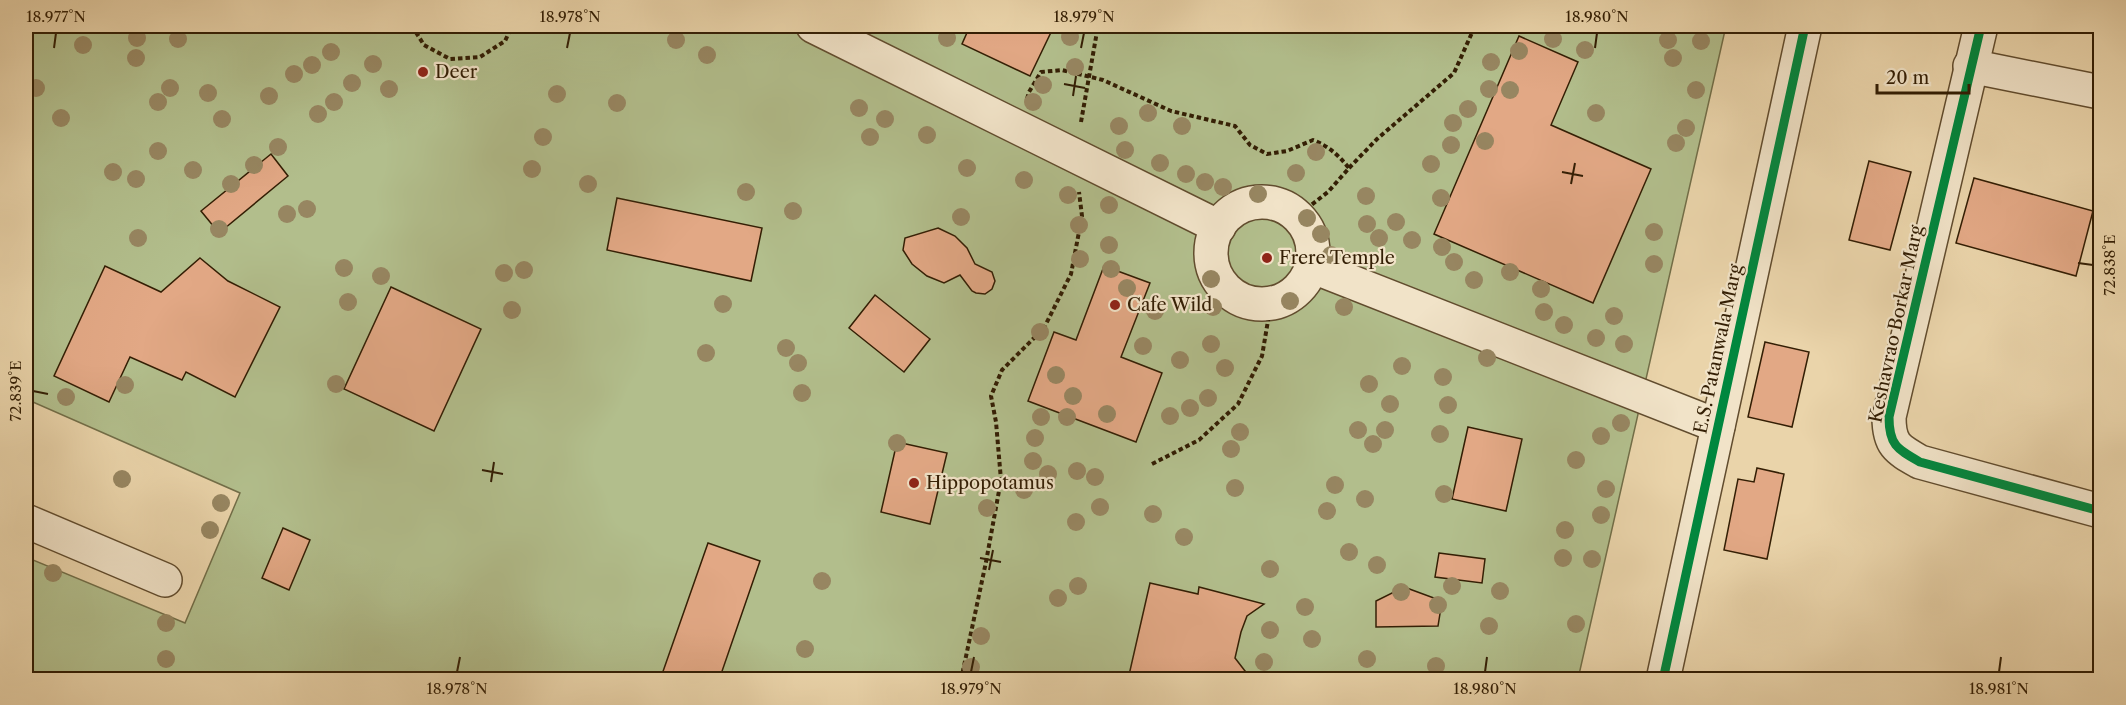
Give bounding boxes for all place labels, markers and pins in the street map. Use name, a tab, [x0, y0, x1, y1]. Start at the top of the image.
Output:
place label: Deer	[435, 61, 478, 83]
marker: Deer	[416, 65, 430, 79]
place label: Frere Temple	[1279, 247, 1395, 269]
marker: Frere Temple	[1260, 251, 1274, 265]
place label: Cafe Wild	[1127, 294, 1212, 316]
marker: Cafe Wild	[1108, 298, 1122, 312]
place label: Hippopotamus	[926, 472, 1054, 494]
marker: Hippopotamus	[907, 476, 921, 490]

